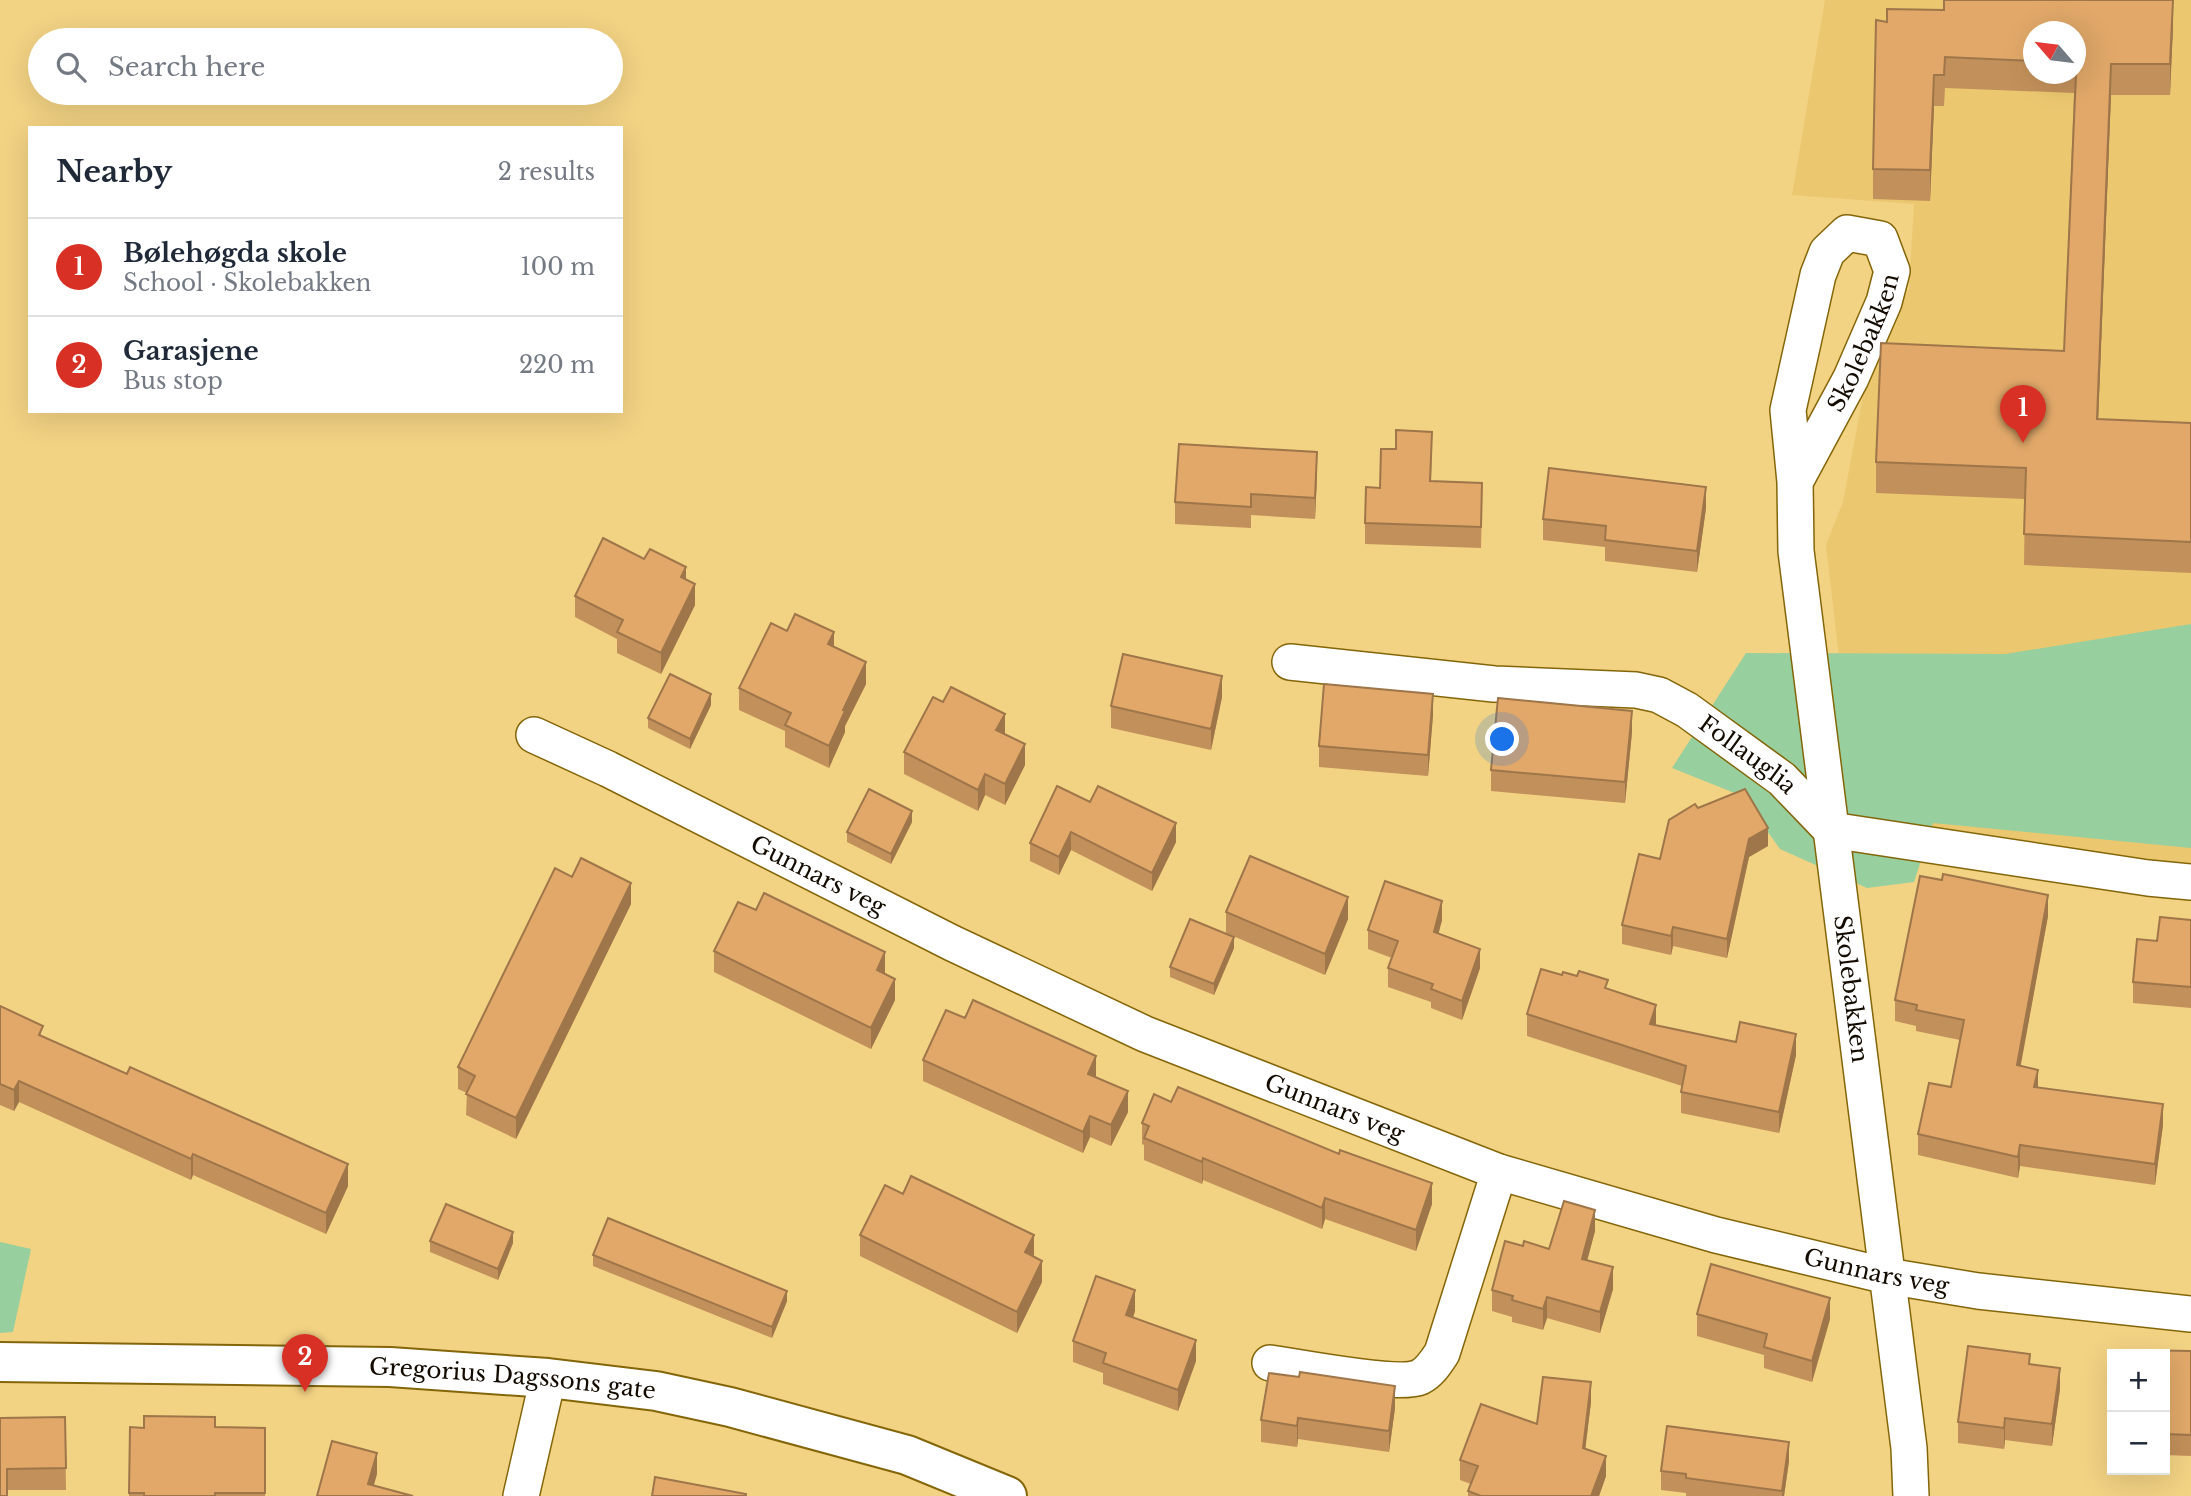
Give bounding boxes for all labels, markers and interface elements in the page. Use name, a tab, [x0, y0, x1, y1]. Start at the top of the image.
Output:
north arrow	[2023, 21, 2086, 84]
search box	[28, 28, 623, 105]
icon: search	[52, 48, 90, 86]
text: Search here	[108, 51, 265, 83]
text: Nearby	[56, 153, 172, 190]
text: 2 results	[498, 158, 595, 186]
text: Bølehøgda skole	[123, 237, 347, 269]
text: 1	[74, 253, 84, 281]
text: 100 m	[521, 253, 595, 281]
text: School · Skolebakken	[123, 269, 371, 297]
street label: Skolebakken	[1821, 270, 1905, 417]
text: Garasjene	[123, 335, 259, 367]
text: 2	[72, 351, 86, 379]
text: 220 m	[519, 351, 595, 379]
text: Bus stop	[123, 367, 223, 395]
pin: 1	[2000, 385, 2046, 443]
street label: Follauglia	[1693, 709, 1803, 800]
your location	[1485, 722, 1519, 756]
street label: Gunnars veg	[746, 829, 891, 921]
street label: Skolebakken	[1828, 914, 1874, 1064]
street label: Gunnars veg	[1261, 1068, 1409, 1148]
street label: Gunnars veg	[1801, 1243, 1951, 1300]
pin: 2	[282, 1334, 328, 1392]
map controls	[2107, 1349, 2170, 1475]
button: +	[2107, 1349, 2170, 1412]
street label: Gregorius Dagssons gate	[369, 1353, 657, 1405]
button: −	[2107, 1412, 2170, 1475]

